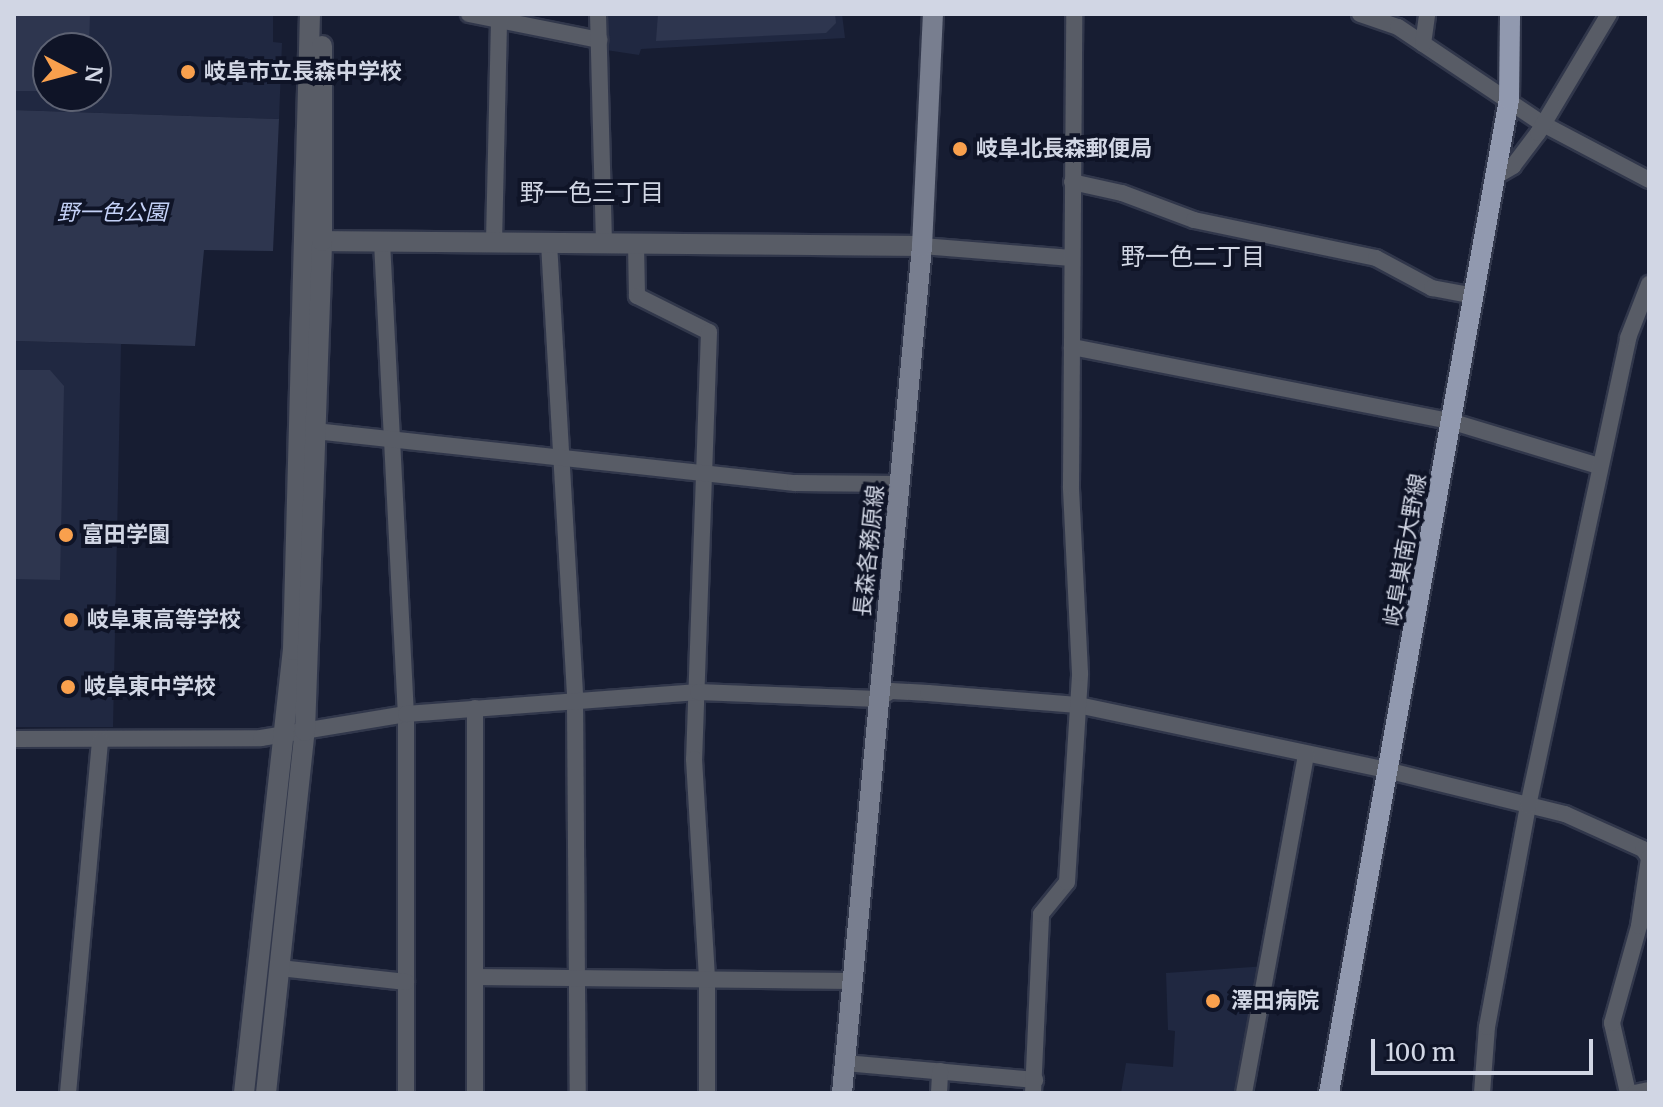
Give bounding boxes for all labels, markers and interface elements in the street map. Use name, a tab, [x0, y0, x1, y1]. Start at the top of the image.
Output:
north arrow	[32, 32, 112, 112]
place label: 岐阜市立長森中学校	[204, 59, 402, 85]
marker: 岐阜市立長森中学校	[179, 63, 197, 81]
text: N	[79, 64, 109, 84]
place label: 岐阜北長森郵便局	[976, 136, 1152, 162]
marker: 岐阜北長森郵便局	[951, 140, 969, 158]
district label: 野一色三丁目	[520, 179, 664, 207]
park label: 野一色公園	[57, 200, 167, 226]
district label: 野一色二丁目	[1121, 243, 1265, 271]
street label: 岐阜巣南大野線	[1379, 472, 1431, 628]
street label: 長森各務原線	[849, 484, 889, 618]
place label: 富田学園	[82, 522, 170, 548]
marker: 富田学園	[57, 526, 75, 544]
place label: 岐阜東高等学校	[87, 607, 241, 633]
marker: 岐阜東高等学校	[62, 611, 80, 629]
place label: 岐阜東中学校	[84, 674, 216, 700]
marker: 岐阜東中学校	[59, 678, 77, 696]
place label: 澤田病院	[1231, 988, 1319, 1014]
marker: 澤田病院	[1202, 990, 1224, 1012]
scale bar	[1375, 1023, 1597, 1073]
text: 100 m	[1385, 1037, 1455, 1068]

